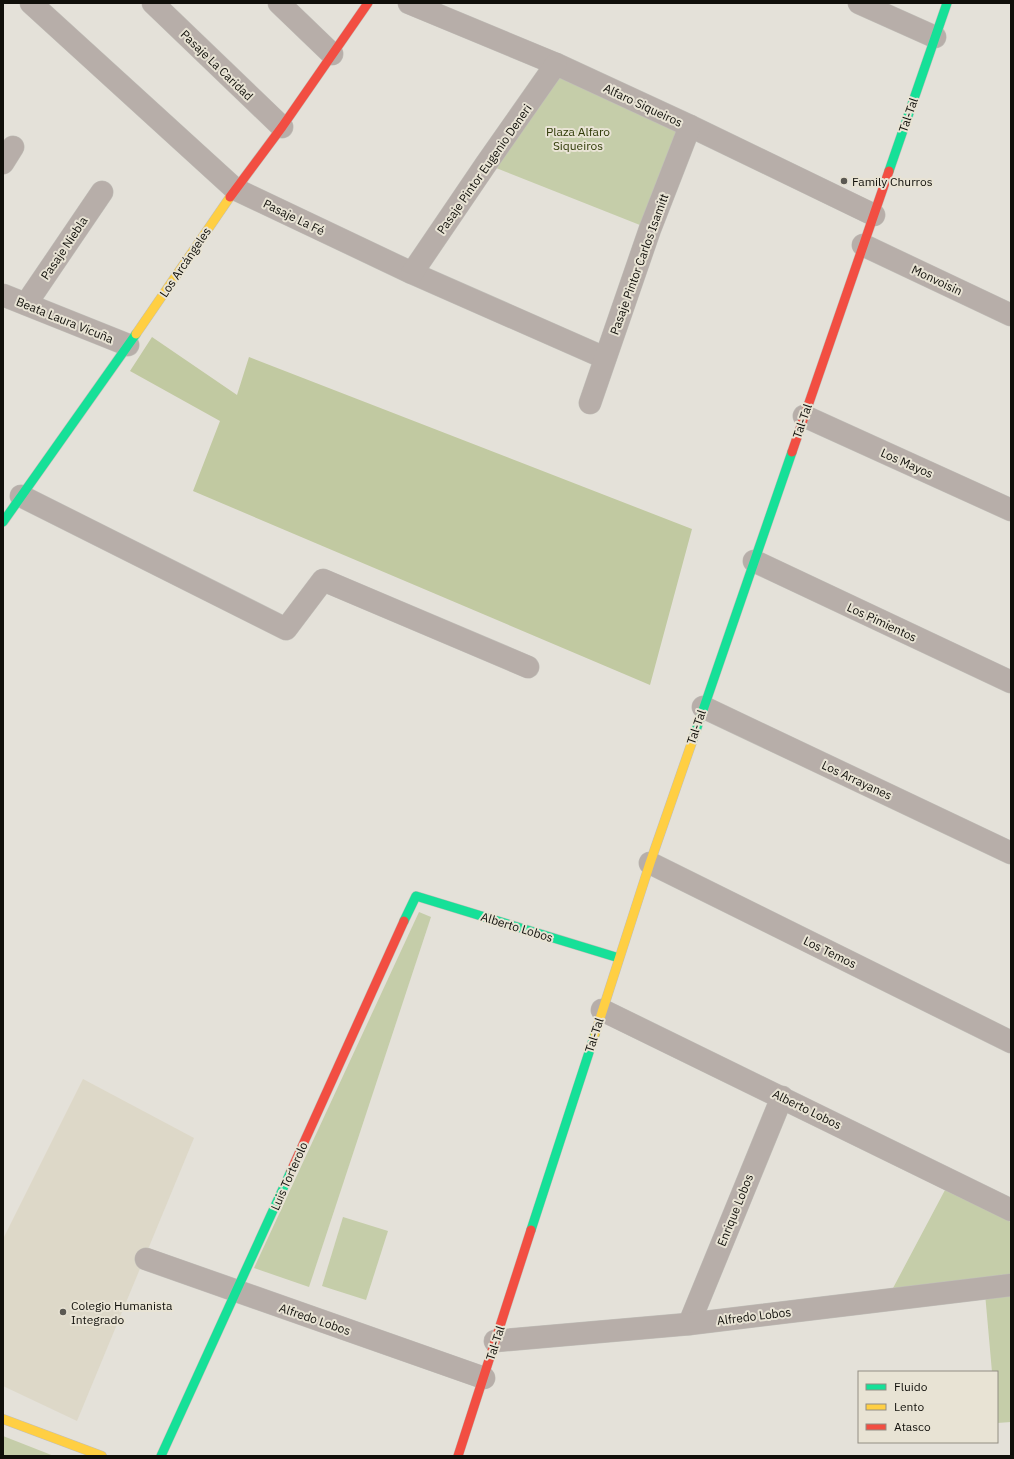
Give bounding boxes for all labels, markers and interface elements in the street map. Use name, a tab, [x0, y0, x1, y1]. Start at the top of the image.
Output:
street label: Pasaje La Caridad	[178, 27, 256, 103]
street label: Alfaro Siqueiros	[601, 80, 685, 130]
street label: Tal-Tal	[895, 96, 921, 134]
street label: Pasaje Pintor Eugenio Deneri	[433, 101, 535, 237]
park label: Plaza Alfaro Siqueiros	[546, 124, 610, 153]
place label: Family Churros	[852, 174, 933, 189]
marker: Family Churros	[839, 176, 849, 186]
street label: Pasaje Pintor Carlos Isamitt	[606, 191, 672, 337]
street label: Pasaje La Fé	[261, 196, 328, 238]
street label: Pasaje Niebla	[37, 213, 91, 282]
street label: Los Arcángeles	[156, 224, 214, 300]
street label: Monvoisin	[909, 262, 965, 298]
street label: Beata Laura Vicuña	[14, 294, 116, 347]
street label: Tal-Tal	[789, 402, 815, 440]
street label: Los Mayos	[878, 445, 936, 481]
street label: Los Pimientos	[845, 599, 919, 645]
street label: Tal-Tal	[683, 708, 709, 746]
street label: Los Arrayanes	[820, 757, 895, 803]
street label: Alberto Lobos	[479, 909, 555, 945]
street label: Los Temos	[801, 933, 859, 971]
street label: Tal-Tal	[581, 1016, 607, 1054]
street label: Alberto Lobos	[770, 1086, 844, 1132]
street label: Luis Torterolo	[267, 1139, 311, 1213]
street label: Enrique Lobos	[714, 1172, 756, 1248]
place label: Colegio Humanista Integrado	[71, 1298, 173, 1327]
street label: Alfredo Lobos	[277, 1300, 353, 1338]
street label: Alfredo Lobos	[716, 1304, 792, 1328]
marker: Colegio Humanista Integrado	[58, 1307, 68, 1317]
street label: Tal-Tal	[482, 1324, 508, 1362]
legend	[858, 1371, 998, 1443]
text: Fluido	[894, 1379, 928, 1394]
text: Lento	[894, 1399, 924, 1414]
text: Atasco	[894, 1419, 931, 1434]

